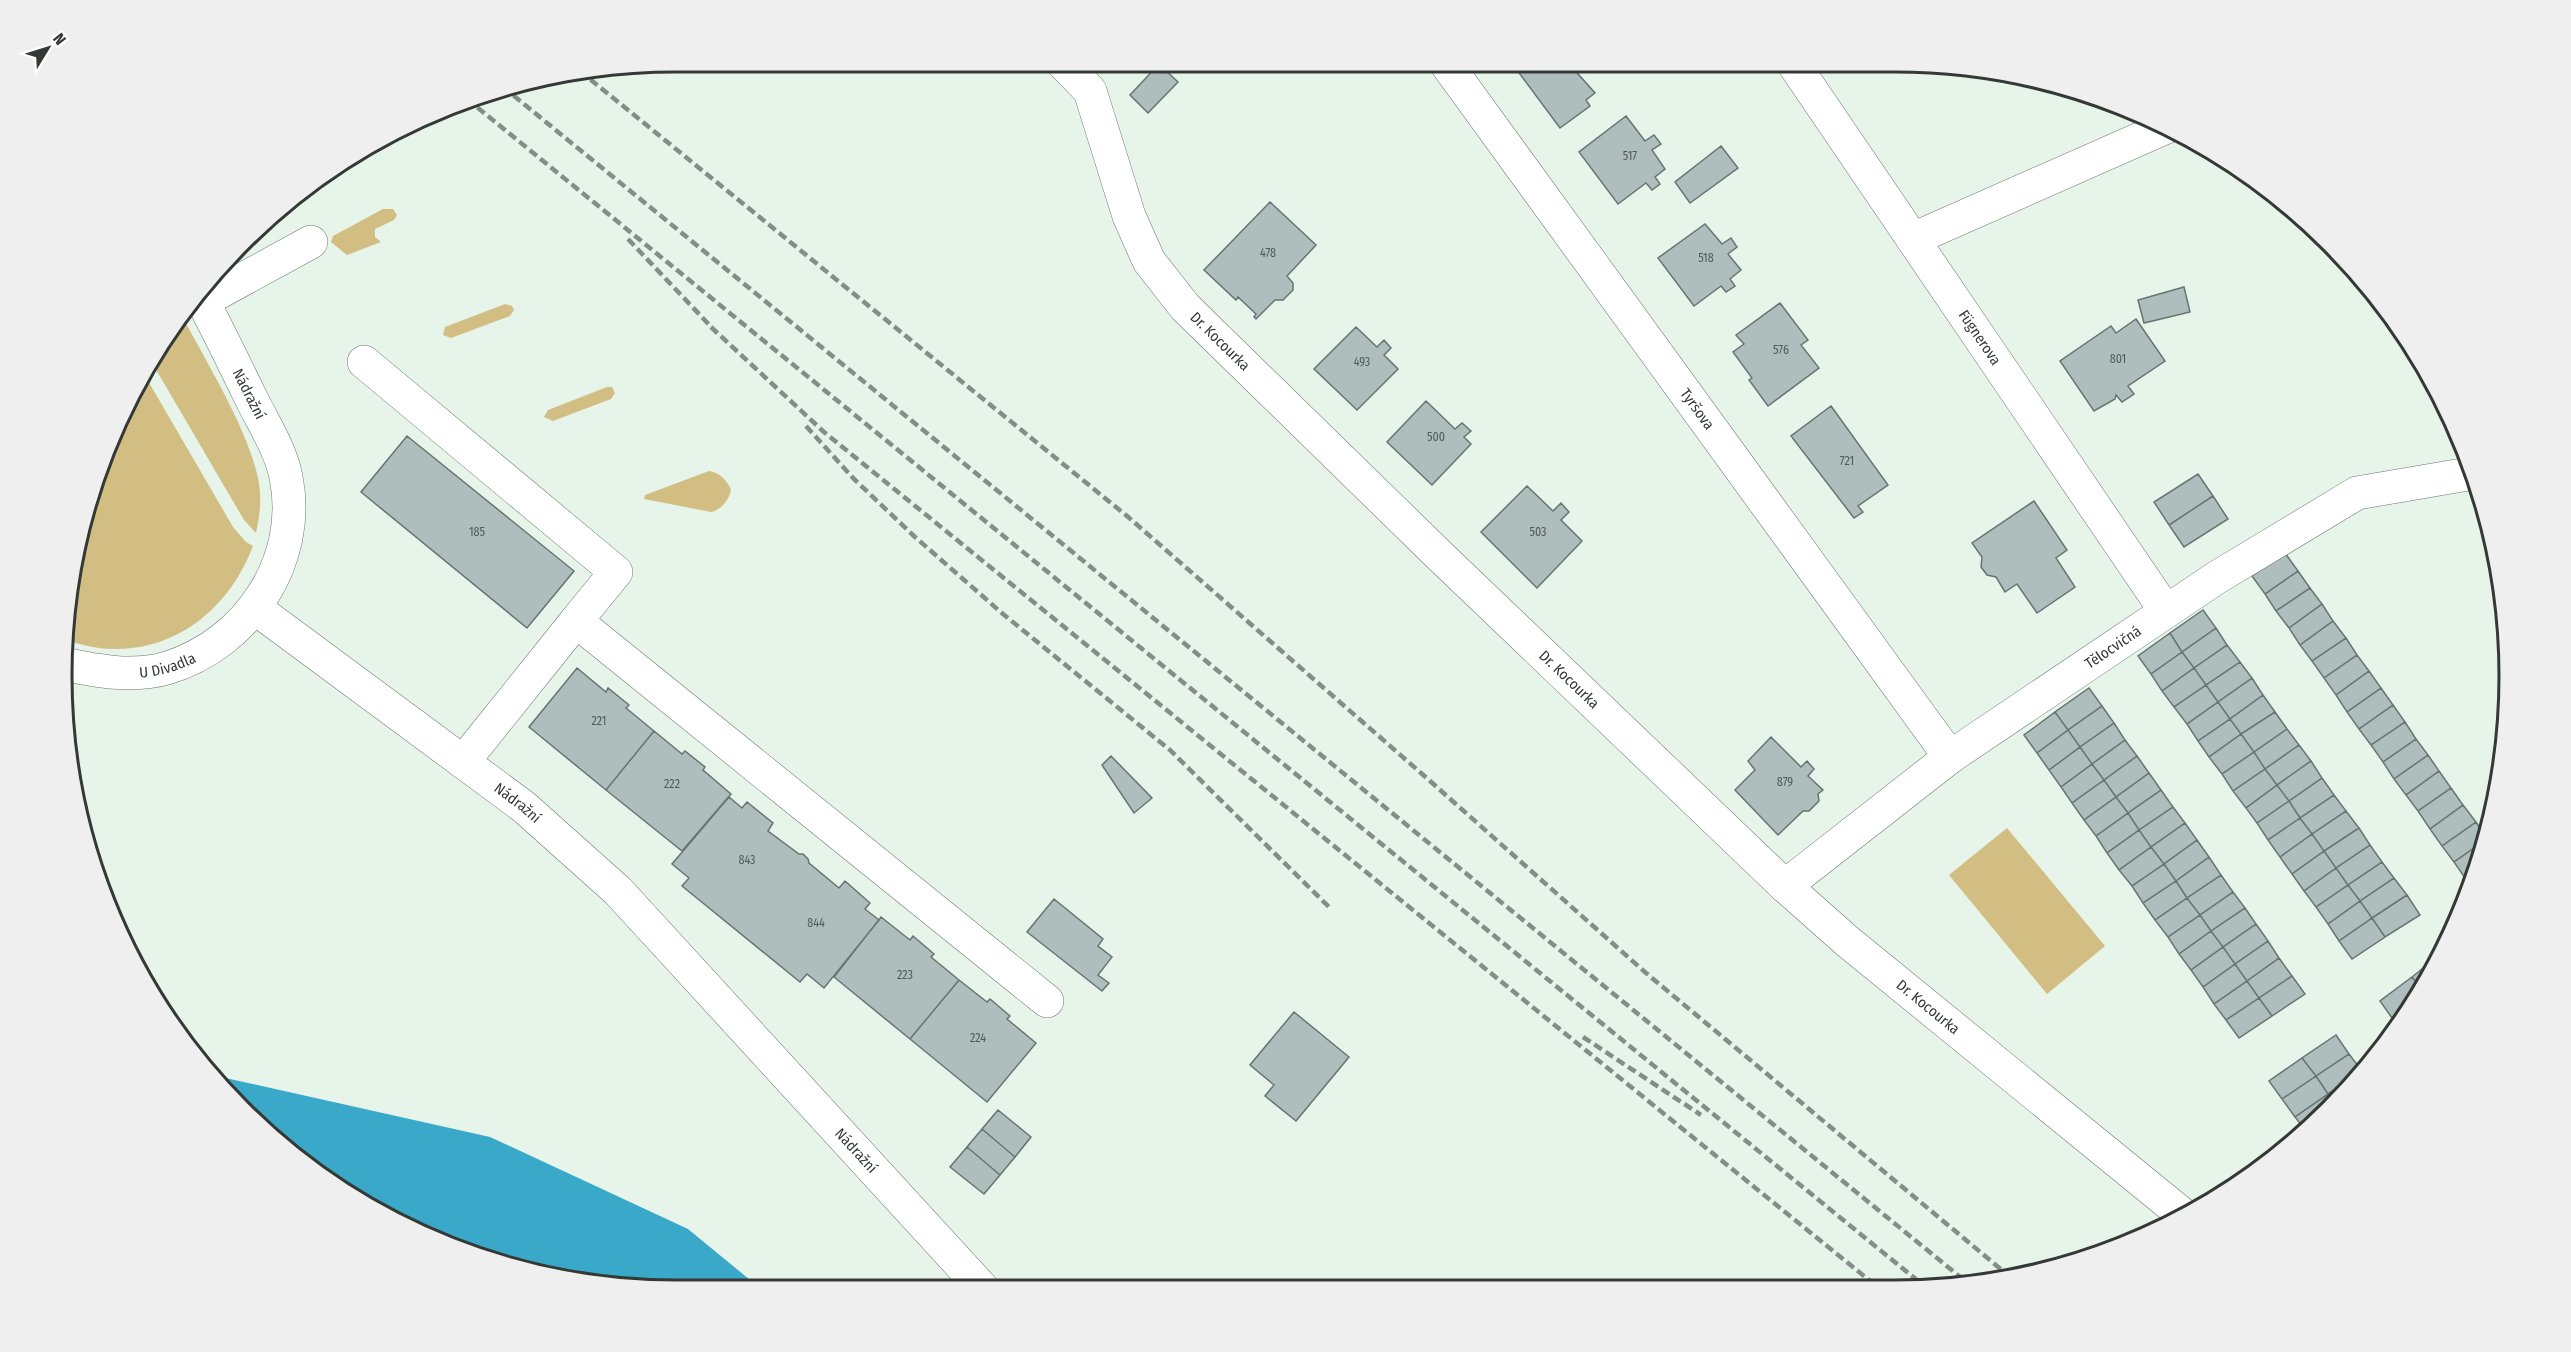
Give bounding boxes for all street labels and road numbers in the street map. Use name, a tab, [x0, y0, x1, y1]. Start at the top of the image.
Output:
street label: Fügnerova	[1955, 307, 2005, 369]
street label: Dr. Kocourka	[1187, 308, 1254, 374]
street label: Nádražní	[229, 366, 269, 422]
street label: Tyršova	[1676, 385, 1718, 433]
street label: Tělocvičná	[2082, 622, 2145, 673]
street label: Dr. Kocourka	[1535, 647, 1603, 712]
street label: U Divadla	[138, 649, 199, 682]
street label: Nádražní	[491, 779, 545, 827]
street label: Dr. Kocourka	[1893, 976, 1963, 1038]
street label: Nádražní	[831, 1125, 881, 1177]

